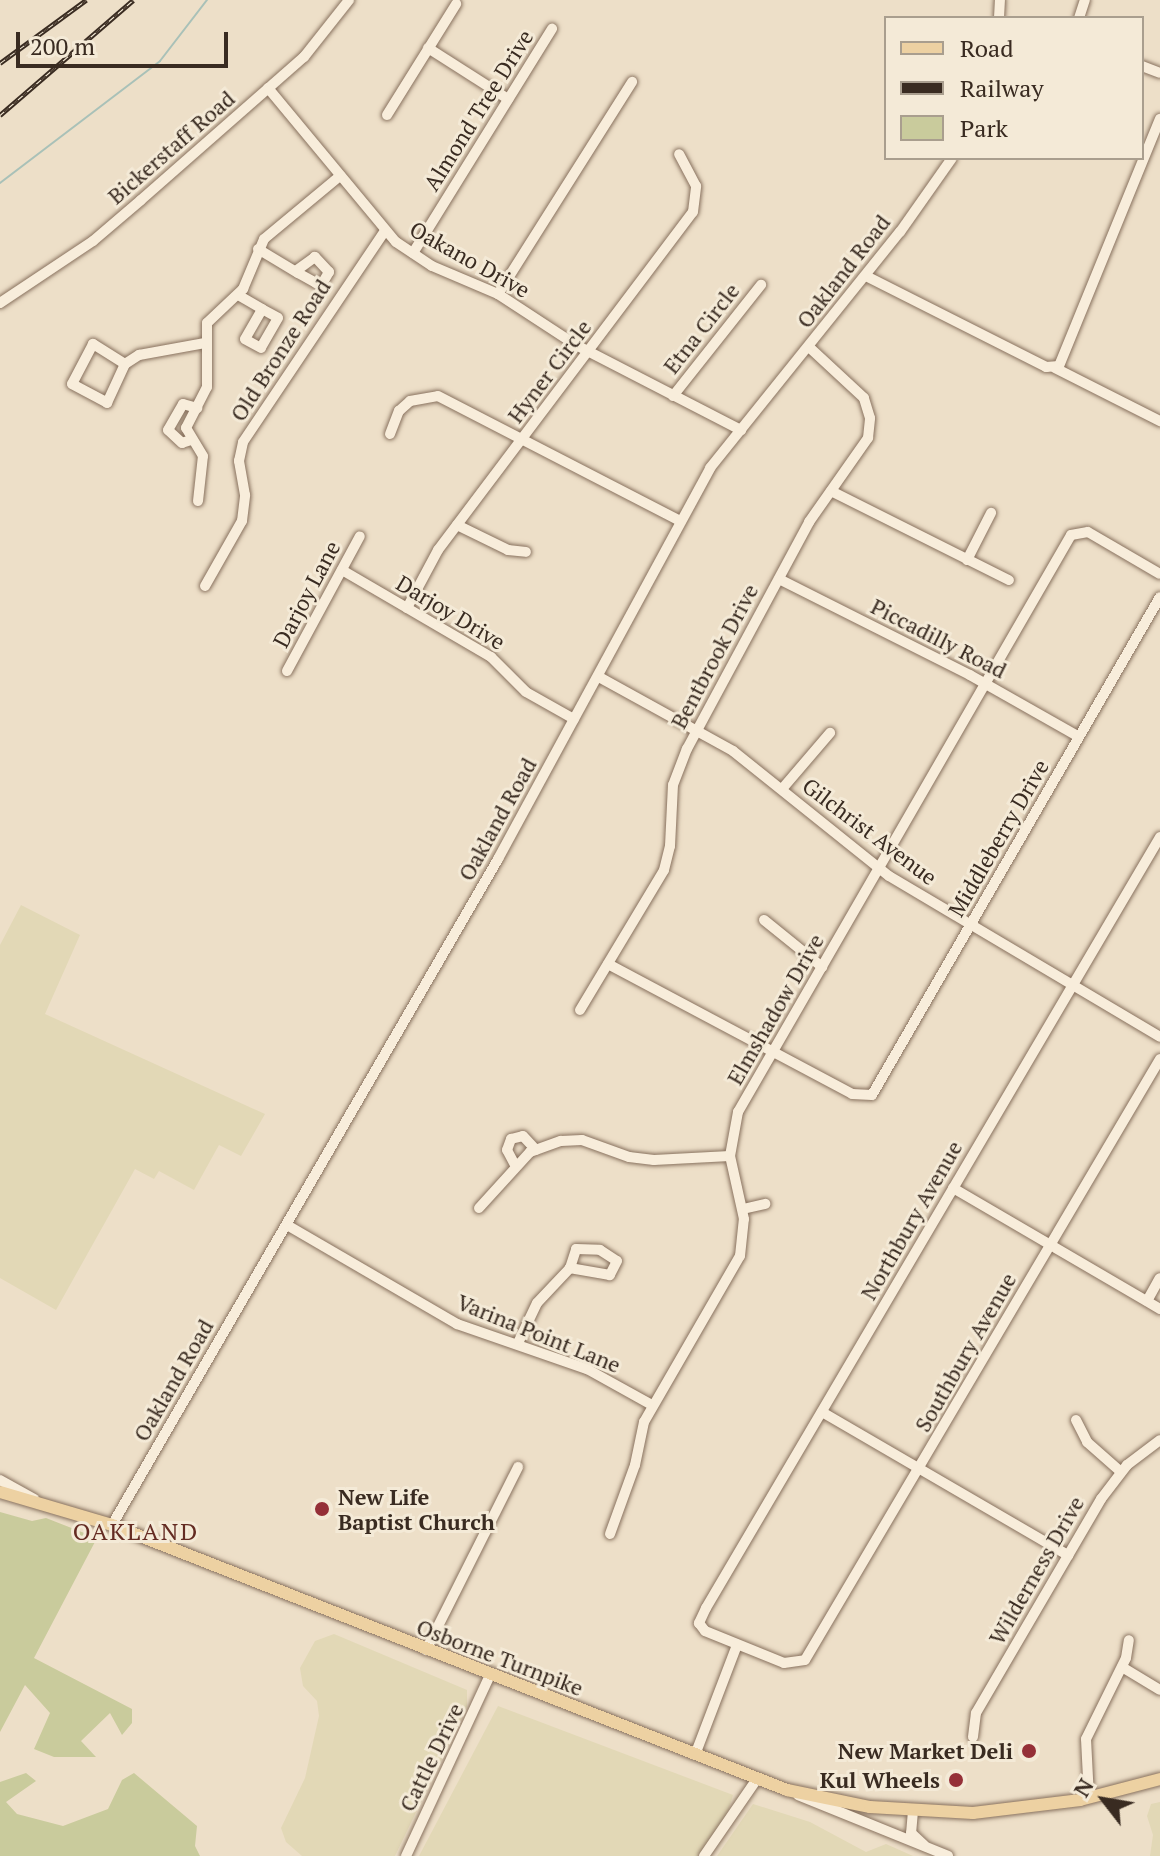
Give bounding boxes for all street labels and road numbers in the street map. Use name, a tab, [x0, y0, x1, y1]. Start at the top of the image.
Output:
street label: Almond Tree Drive	[418, 25, 538, 195]
street label: Bickerstaff Road	[102, 85, 240, 209]
street label: Oakland Road	[791, 209, 895, 333]
street label: Oakano Drive	[405, 215, 535, 303]
street label: Old Bronze Road	[224, 274, 336, 426]
street label: Etna Circle	[657, 277, 745, 379]
street label: Hyner Circle	[502, 314, 596, 428]
street label: Darjoy Lane	[267, 536, 345, 652]
street label: Darjoy Drive	[392, 569, 510, 655]
street label: Bentbrook Drive	[665, 579, 763, 733]
street label: Piccadilly Road	[867, 593, 1011, 683]
street label: Oakland Road	[452, 753, 542, 885]
street label: Middleberry Drive	[942, 755, 1054, 921]
street label: Gilchrist Avenue	[797, 772, 943, 890]
street label: Elmshadow Drive	[721, 929, 829, 1089]
street label: Northbury Avenue	[855, 1136, 967, 1304]
street label: Southbury Avenue	[909, 1268, 1021, 1436]
street label: Varina Point Lane	[453, 1288, 625, 1378]
street label: Oakland Road	[128, 1314, 218, 1446]
street label: Wilderness Drive	[983, 1491, 1089, 1649]
street label: Osborne Turnpike	[413, 1613, 587, 1701]
street label: Cattle Drive	[393, 1699, 469, 1815]

